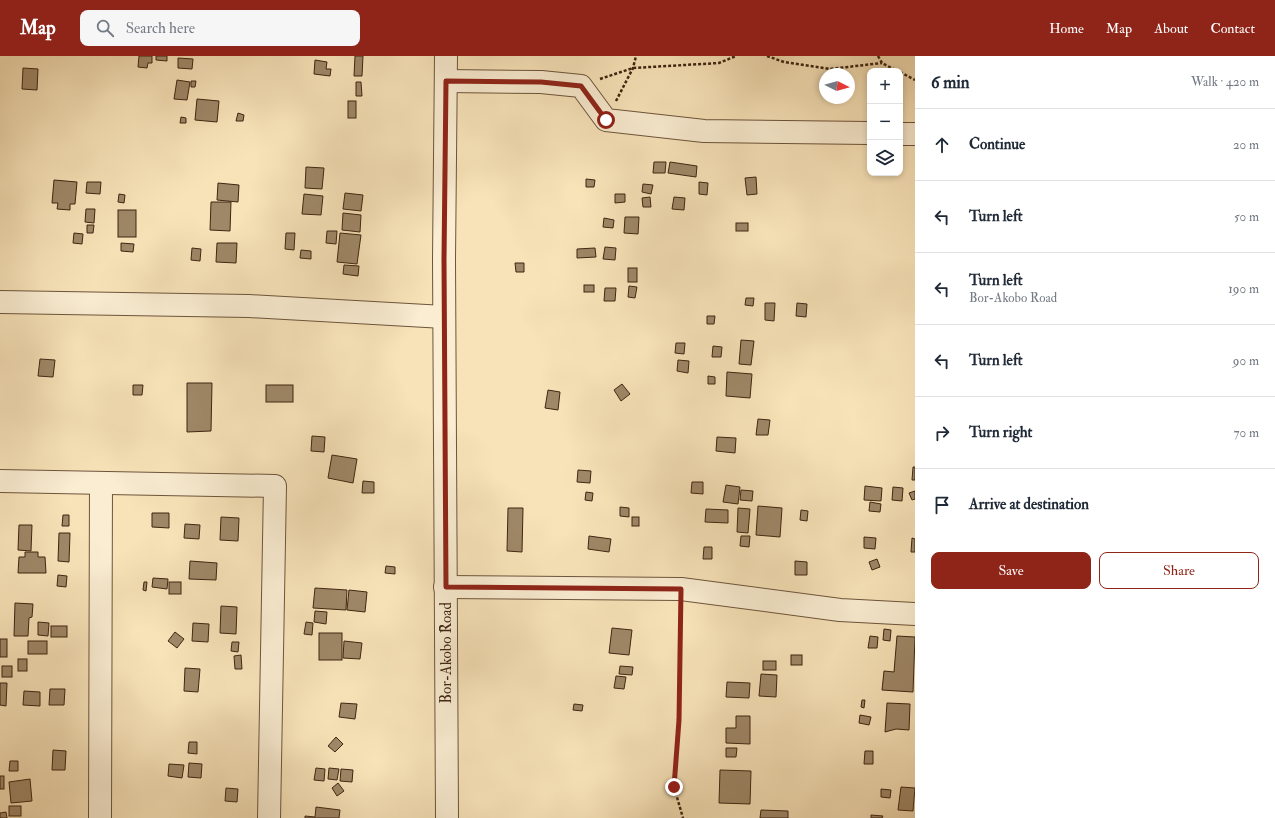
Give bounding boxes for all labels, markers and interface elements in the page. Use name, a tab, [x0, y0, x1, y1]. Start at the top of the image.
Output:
search box	[80, 10, 360, 46]
text: Map	[20, 16, 56, 40]
icon: search	[94, 17, 116, 39]
text: Search here	[126, 19, 195, 38]
text: Home	[1049, 20, 1084, 37]
text: Map	[1106, 20, 1132, 37]
text: About	[1154, 20, 1188, 37]
text: Contact	[1210, 20, 1255, 37]
north arrow	[819, 68, 855, 104]
map controls	[867, 68, 903, 176]
button: +	[867, 68, 903, 104]
text: 6 min	[931, 72, 970, 93]
text: Walk · 420 m	[1191, 74, 1259, 90]
button: −	[867, 104, 903, 140]
route start	[597, 111, 615, 129]
icon: ahead	[931, 134, 953, 156]
text: Continue	[969, 135, 1025, 154]
text: 20 m	[1233, 137, 1259, 153]
button: layers	[867, 140, 903, 176]
icon: left	[931, 206, 953, 228]
text: Turn left	[969, 207, 1023, 226]
text: 50 m	[1234, 209, 1259, 225]
text: Turn left	[969, 271, 1023, 290]
icon: left	[931, 278, 953, 300]
text: 190 m	[1228, 281, 1259, 297]
text: Bor-Akobo Road	[969, 290, 1057, 306]
icon: left	[931, 350, 953, 372]
text: Turn left	[969, 351, 1023, 370]
text: 90 m	[1233, 353, 1259, 369]
icon: right	[931, 422, 953, 444]
text: Turn right	[969, 423, 1032, 442]
text: 70 m	[1234, 425, 1259, 441]
icon: arrive	[931, 494, 953, 516]
text: Arrive at destination	[969, 495, 1089, 514]
button: Save	[931, 552, 1091, 589]
button: Share	[1099, 552, 1259, 589]
street label: Bor-Akobo Road	[437, 602, 456, 704]
route end	[665, 778, 683, 796]

